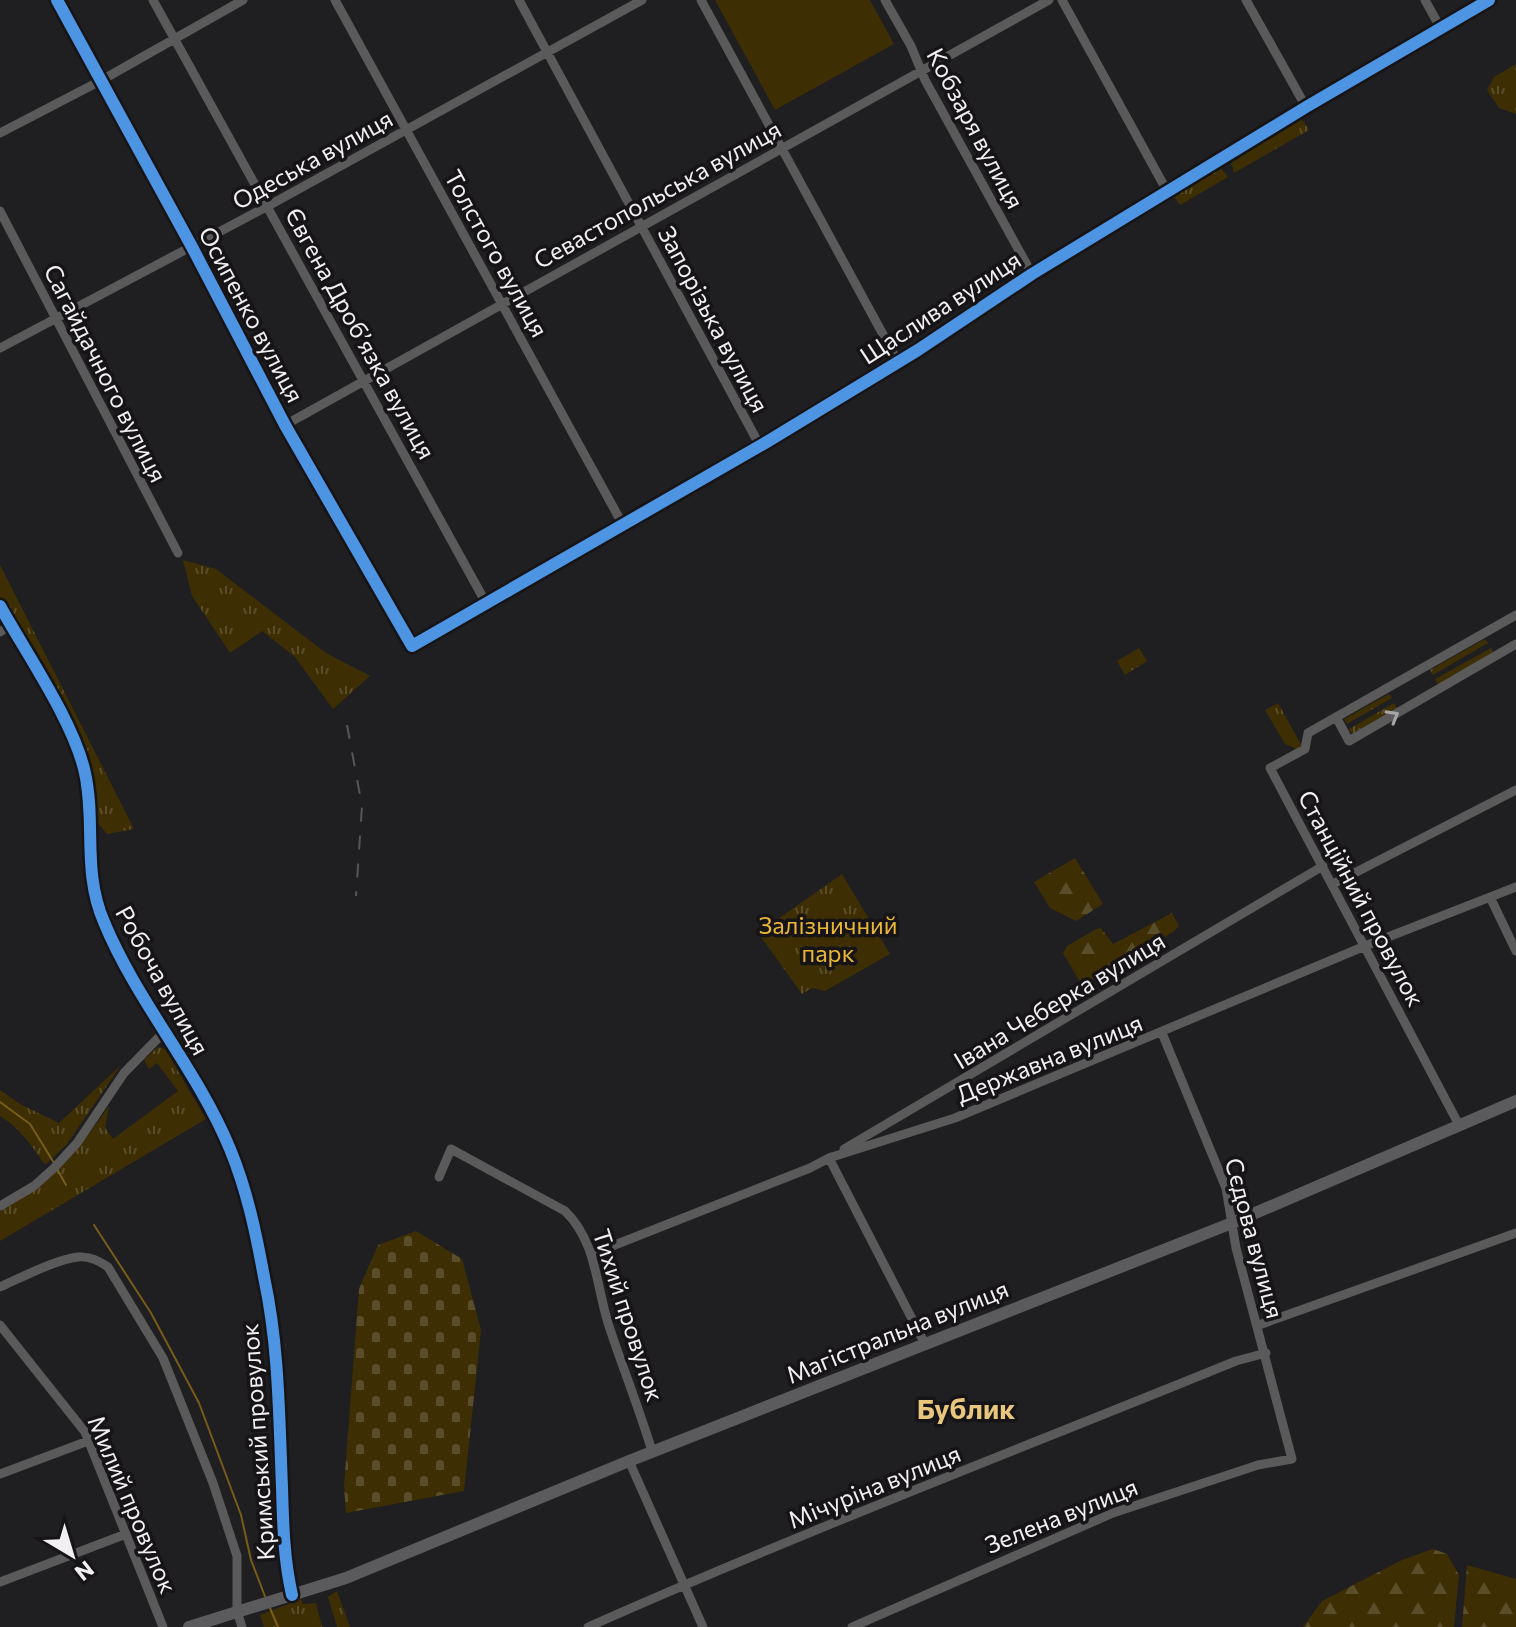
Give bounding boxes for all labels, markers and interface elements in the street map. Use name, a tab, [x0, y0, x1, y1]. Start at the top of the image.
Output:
street label: Кобзаря вулиця	[921, 43, 1031, 213]
street label: Одеська вулиця	[227, 103, 397, 215]
street label: Севастопольська вулиця	[528, 114, 786, 274]
street label: Толстого вулиця	[439, 164, 555, 342]
street label: Євгена Дроб’язка вулиця	[280, 202, 442, 464]
street label: Осипенко вулиця	[193, 221, 311, 407]
street label: Запорізька вулиця	[653, 221, 775, 417]
street label: Щаслива вулиця	[854, 244, 1026, 370]
street label: Сагайдачного вулиця	[38, 259, 174, 487]
one-way arrow	[1384, 710, 1398, 726]
street label: Станційний провулок	[1293, 785, 1431, 1011]
street label: Робоча вулиця	[110, 900, 216, 1060]
park label: Залізничний парк	[758, 910, 898, 967]
street label: Івана Чеберка вулиця	[948, 925, 1170, 1075]
street label: Державна вулиця	[952, 1007, 1146, 1109]
street label: Сєдова вулиця	[1220, 1154, 1290, 1322]
street label: Тихий провулок	[587, 1225, 671, 1405]
street label: Магістральна вулиця	[782, 1273, 1012, 1389]
street label: Кримський провулок	[234, 1322, 280, 1561]
district label: Бублик	[917, 1391, 1015, 1425]
street label: Милий провулок	[83, 1411, 184, 1597]
street label: Мічуріна вулиця	[783, 1438, 965, 1534]
street label: Зелена вулиця	[980, 1471, 1142, 1559]
north arrow	[32, 1515, 112, 1595]
text: N	[70, 1555, 99, 1587]

